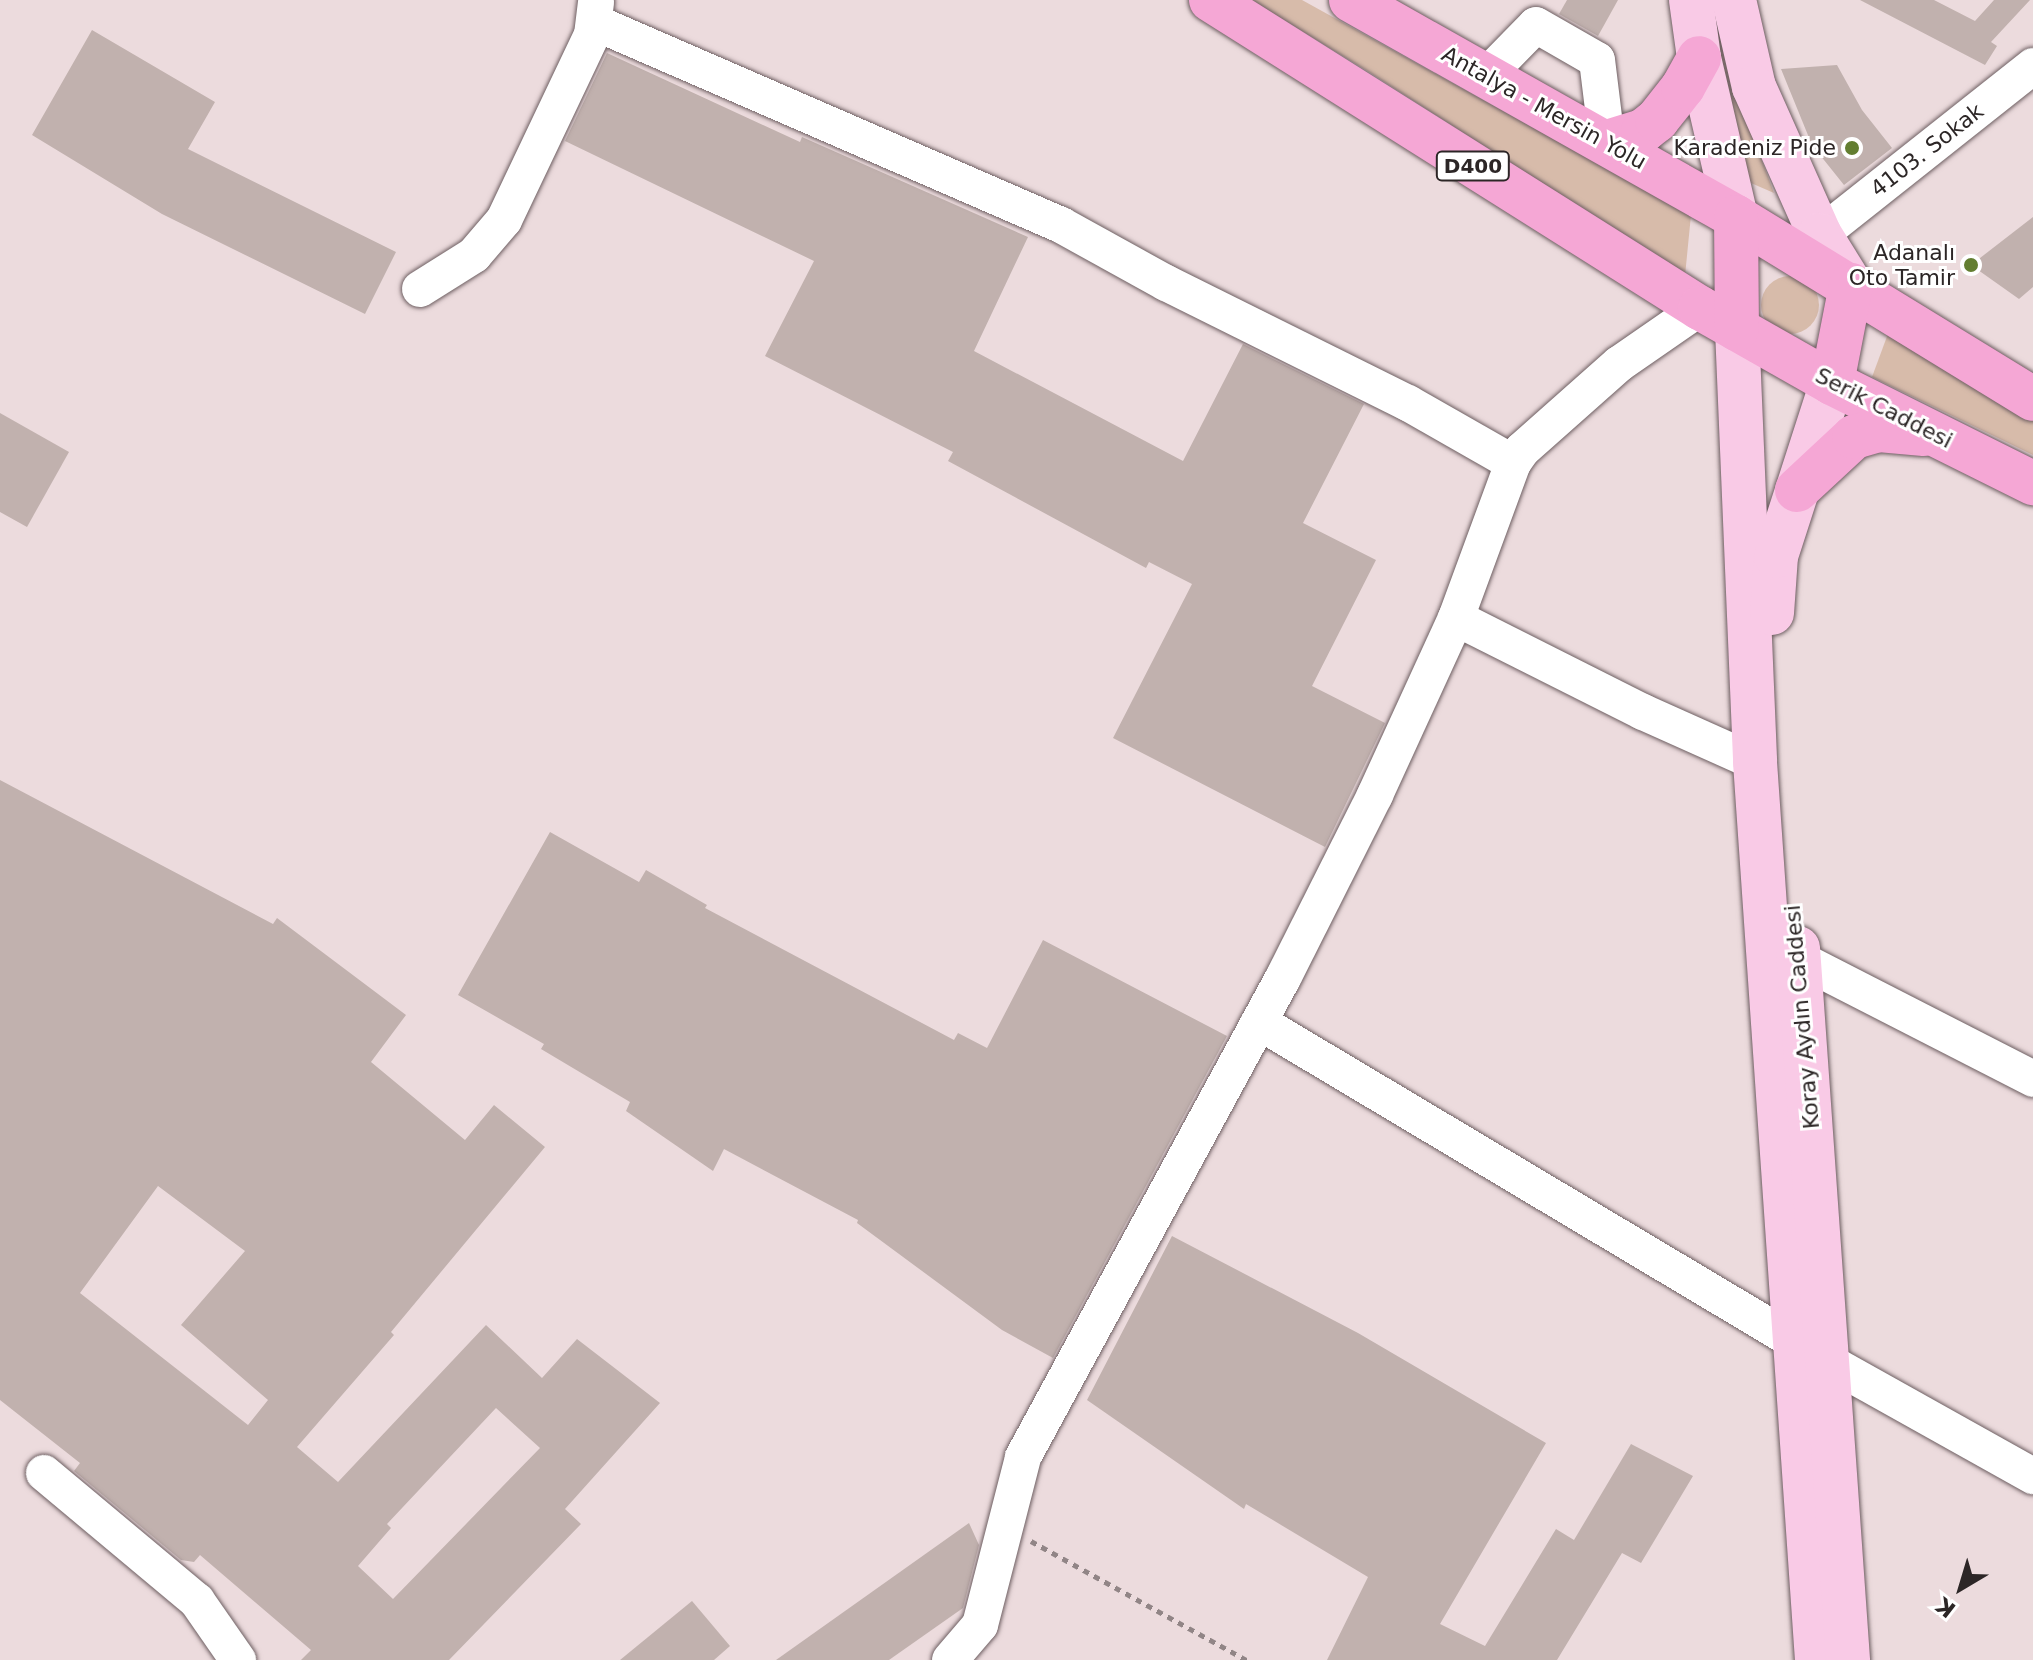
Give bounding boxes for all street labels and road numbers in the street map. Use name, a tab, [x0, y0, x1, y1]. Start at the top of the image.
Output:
street label: Antalya - Mersin Yolu	[1437, 41, 1651, 175]
street label: 4103. Sokak	[1865, 98, 1989, 202]
road number: D400	[1435, 150, 1511, 182]
street label: Serik Caddesi	[1811, 362, 1957, 454]
street label: Koray Aydın Caddesi	[1779, 904, 1825, 1130]

